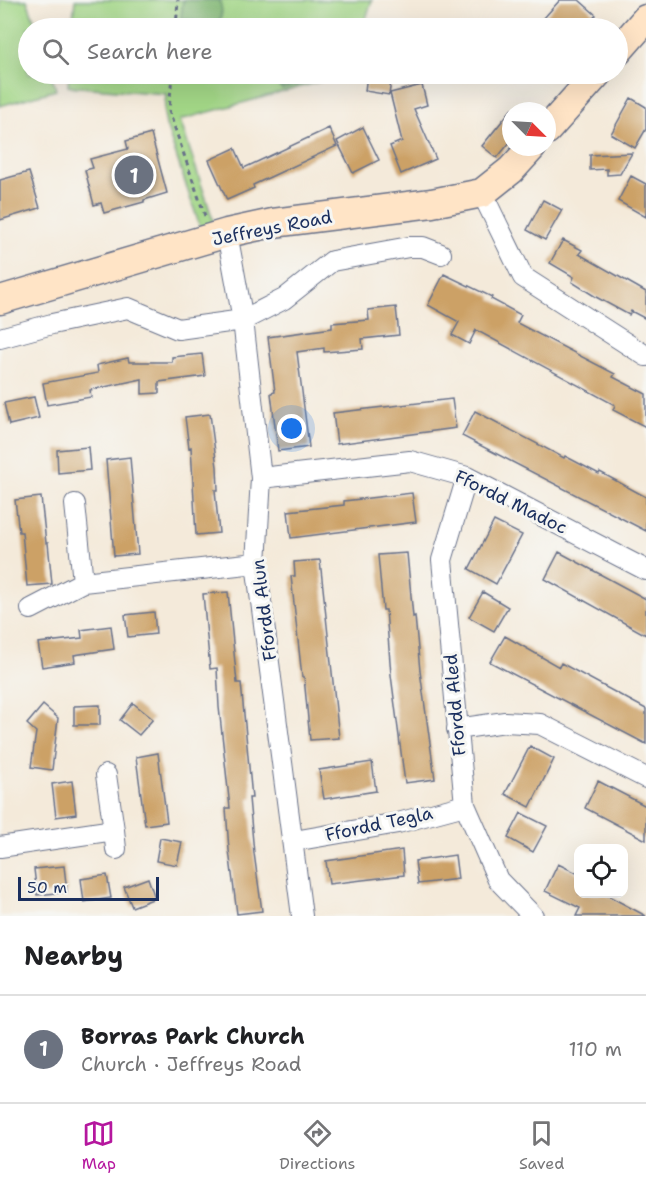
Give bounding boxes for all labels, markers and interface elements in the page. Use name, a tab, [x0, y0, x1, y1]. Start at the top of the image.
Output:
search box	[18, 18, 628, 84]
icon: search	[39, 35, 72, 68]
text: Search here	[87, 37, 213, 66]
north arrow	[502, 102, 556, 156]
pin: 1	[114, 152, 154, 198]
street label: Jeffreys Road	[210, 205, 334, 251]
your location	[277, 414, 306, 443]
street label: Ffordd Madoc	[451, 464, 571, 540]
street label: Ffordd Alun	[246, 558, 282, 662]
street label: Ffordd Aled	[439, 653, 471, 757]
street label: Ffordd Tegla	[323, 801, 435, 847]
map controls	[574, 844, 628, 898]
button: locate	[574, 844, 628, 898]
scale bar	[18, 874, 159, 902]
text: 50 m	[27, 877, 67, 898]
text: Nearby	[24, 938, 123, 973]
text: Borras Park Church	[81, 1022, 305, 1051]
text: 1	[39, 1036, 48, 1062]
text: 110 m	[568, 1036, 622, 1062]
text: Church · Jeffreys Road	[81, 1051, 302, 1077]
tab: Map	[82, 1117, 116, 1174]
tab: Directions	[279, 1117, 356, 1174]
tab: Saved	[519, 1117, 564, 1174]

